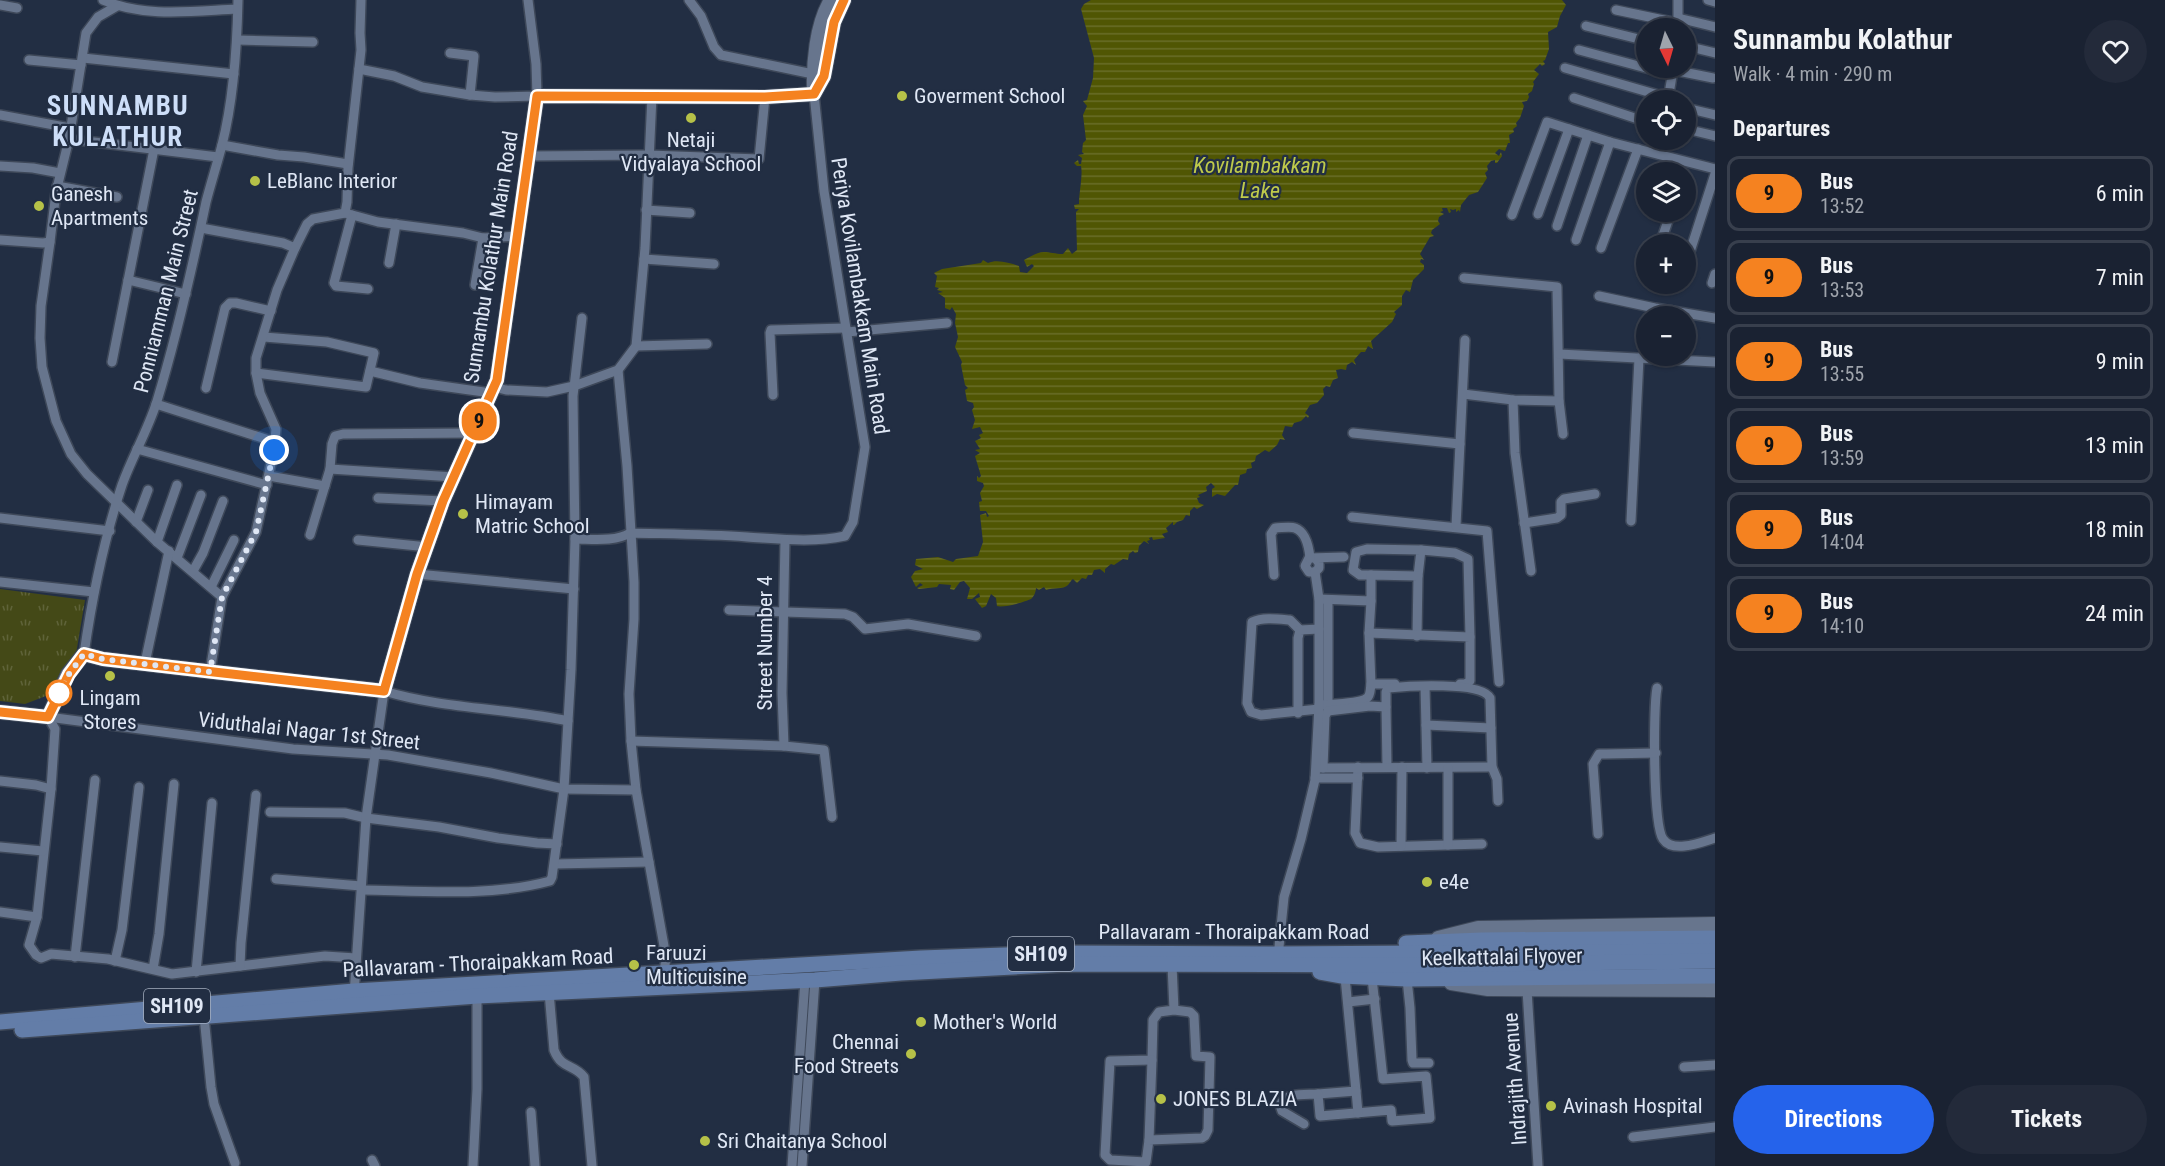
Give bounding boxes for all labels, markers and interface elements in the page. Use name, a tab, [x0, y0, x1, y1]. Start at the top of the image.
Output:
north arrow	[1636, 18, 1696, 78]
map controls	[1636, 18, 1696, 366]
button: heart	[2084, 20, 2147, 83]
text: Sunnambu Kolathur	[1733, 23, 1952, 56]
text: Walk · 4 min · 290 m	[1733, 62, 1892, 86]
place label: Goverment School	[914, 84, 1065, 108]
marker: Goverment School	[895, 89, 909, 103]
district label: SUNNAMBU KULATHUR	[47, 90, 189, 153]
button: locate	[1636, 90, 1696, 150]
marker: Netaji Vidyalaya School	[684, 111, 698, 125]
text: Departures	[1733, 116, 1830, 141]
place label: Netaji Vidyalaya School	[621, 128, 761, 176]
street label: Sunnambu Kolathur Main Road	[459, 129, 523, 385]
water label: Kovilambakkam Lake	[1193, 153, 1327, 203]
street label: Periya Kovilambakkam Main Road	[826, 156, 894, 436]
button: layers	[1636, 162, 1696, 222]
place label: LeBlanc Interior	[267, 169, 398, 193]
text: Bus	[1820, 169, 1853, 194]
marker: LeBlanc Interior	[248, 174, 262, 188]
text: 9	[1764, 181, 1774, 205]
text: 6 min	[2096, 181, 2144, 206]
place label: Ganesh Apartments	[51, 182, 148, 230]
street label: Ponniamman Main Street	[129, 187, 203, 395]
text: 13:52	[1820, 194, 1864, 218]
marker: Ganesh Apartments	[32, 199, 46, 213]
button: +	[1636, 234, 1696, 294]
text: Bus	[1820, 253, 1853, 278]
text: 9	[1764, 265, 1774, 289]
text: 7 min	[2096, 265, 2144, 290]
text: 13:53	[1820, 278, 1864, 302]
button: −	[1636, 306, 1696, 366]
text: Bus	[1820, 337, 1853, 362]
text: 9	[1764, 349, 1774, 373]
text: 9 min	[2096, 349, 2144, 374]
text: 13:55	[1820, 362, 1864, 386]
line badge: 9	[460, 402, 498, 440]
text: 9	[474, 409, 484, 433]
text: Bus	[1820, 421, 1853, 446]
text: 9	[1764, 433, 1774, 457]
text: 13 min	[2085, 433, 2144, 458]
your location	[259, 435, 289, 465]
text: 13:59	[1820, 446, 1864, 470]
place label: Himayam Matric School	[475, 490, 590, 538]
text: Bus	[1820, 505, 1853, 530]
marker: Himayam Matric School	[456, 507, 470, 521]
text: 9	[1764, 517, 1774, 541]
text: 18 min	[2085, 517, 2144, 542]
text: 14:04	[1820, 530, 1864, 554]
street label: Street Number 4	[753, 576, 777, 710]
text: Bus	[1820, 589, 1853, 614]
text: 9	[1764, 601, 1774, 625]
text: 24 min	[2085, 601, 2144, 626]
text: 14:10	[1820, 614, 1864, 638]
marker: Lingam Stores	[103, 669, 117, 683]
unlabelled marker	[46, 680, 72, 706]
place label: Lingam Stores	[79, 686, 141, 734]
street label: Viduthalai Nagar 1st Street	[197, 707, 421, 755]
place label: e4e	[1439, 870, 1469, 894]
marker: e4e	[1420, 875, 1434, 889]
street label: Pallavaram - Thoraipakkam Road	[1099, 920, 1370, 944]
road number: SH109	[1008, 937, 1074, 971]
place label: Faruuzi Multicuisine	[646, 941, 747, 989]
street label: Pallavaram - Thoraipakkam Road	[342, 944, 614, 982]
street label: Keelkattalai Flyover	[1421, 944, 1583, 970]
marker: Faruuzi Multicuisine	[627, 958, 641, 972]
road number: SH109	[144, 989, 210, 1023]
place label: Mother's World	[933, 1010, 1057, 1034]
street label: Indrajith Avenue	[1498, 1012, 1532, 1146]
marker: Mother's World	[914, 1015, 928, 1029]
place label: Chennai Food Streets	[794, 1030, 899, 1078]
marker: Chennai Food Streets	[904, 1047, 918, 1061]
button: Directions	[1733, 1085, 1934, 1154]
button: Tickets	[1946, 1085, 2147, 1154]
place label: JONES BLAZIA	[1173, 1087, 1297, 1111]
marker: JONES BLAZIA	[1154, 1092, 1168, 1106]
place label: Avinash Hospital	[1563, 1094, 1703, 1118]
marker: Avinash Hospital	[1544, 1099, 1558, 1113]
place label: Sri Chaitanya School	[717, 1129, 887, 1153]
marker: Sri Chaitanya School	[698, 1134, 712, 1148]

